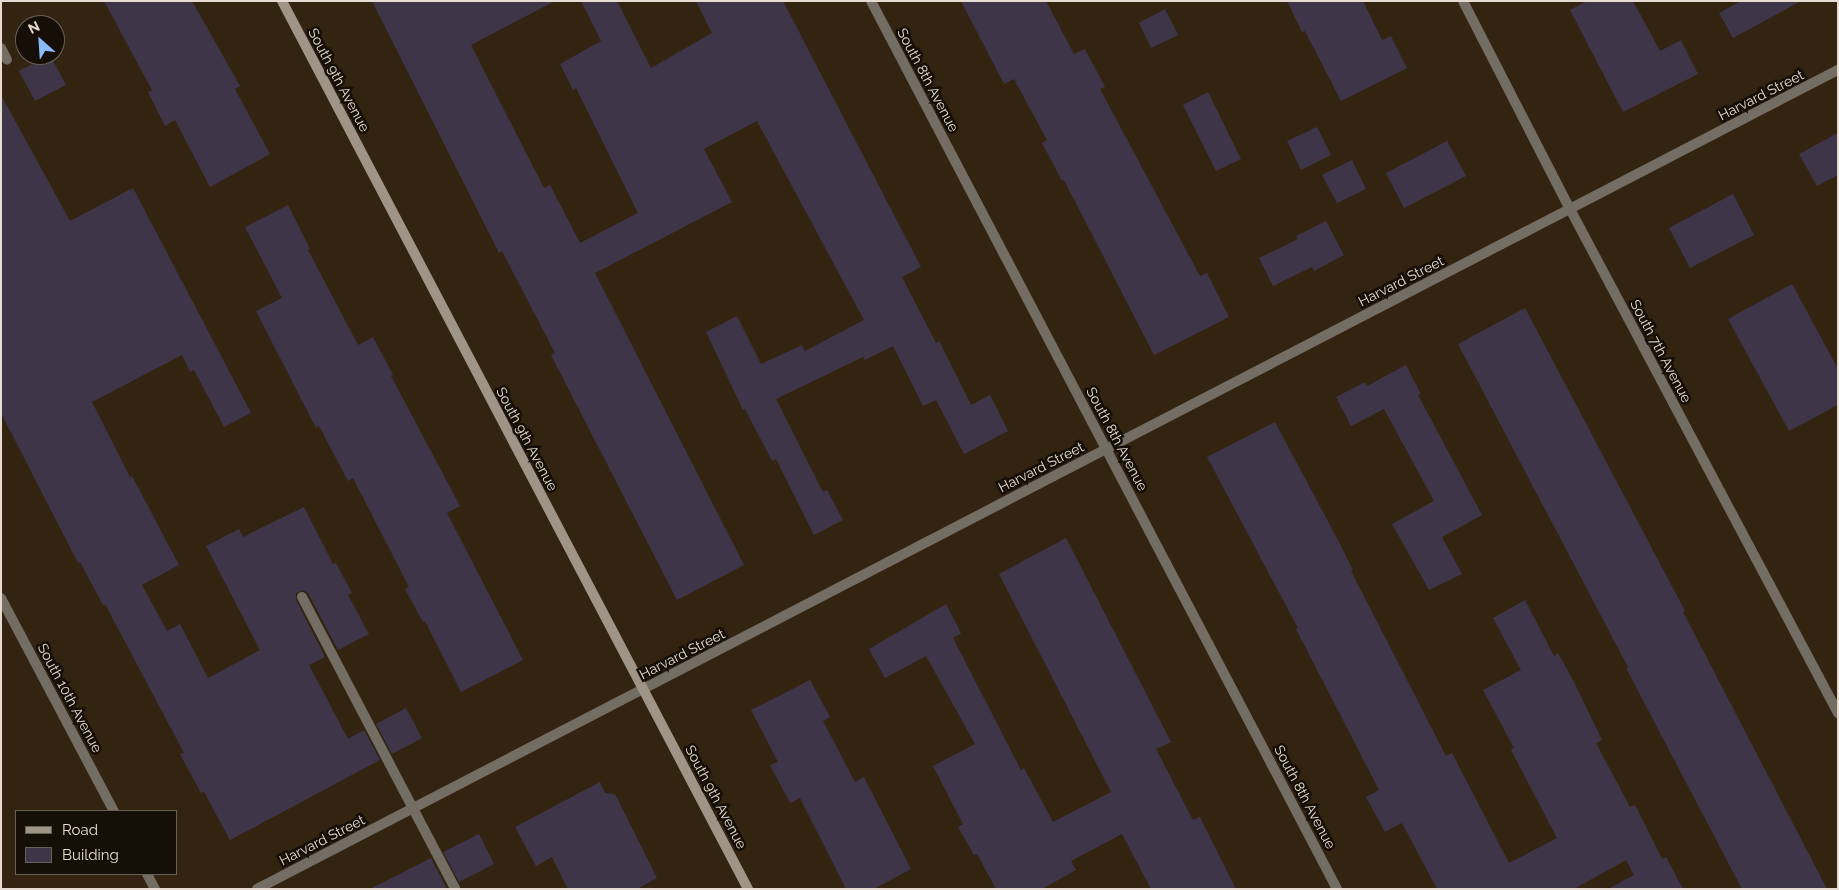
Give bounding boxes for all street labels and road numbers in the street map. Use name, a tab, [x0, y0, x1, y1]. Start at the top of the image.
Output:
street label: South 9th Avenue	[305, 25, 373, 135]
street label: South 8th Avenue	[893, 25, 963, 135]
street label: Harvard Street	[1716, 66, 1806, 124]
street label: Harvard Street	[1356, 252, 1446, 310]
street label: South 7th Avenue	[1627, 296, 1695, 406]
street label: South 9th Avenue	[493, 384, 561, 494]
street label: South 8th Avenue	[1082, 384, 1152, 494]
street label: Harvard Street	[996, 438, 1086, 496]
street label: Harvard Street	[637, 625, 727, 683]
street label: South 10th Avenue	[34, 640, 106, 756]
street label: South 9th Avenue	[682, 742, 750, 852]
street label: South 8th Avenue	[1270, 742, 1340, 852]
street label: Harvard Street	[277, 811, 367, 869]

